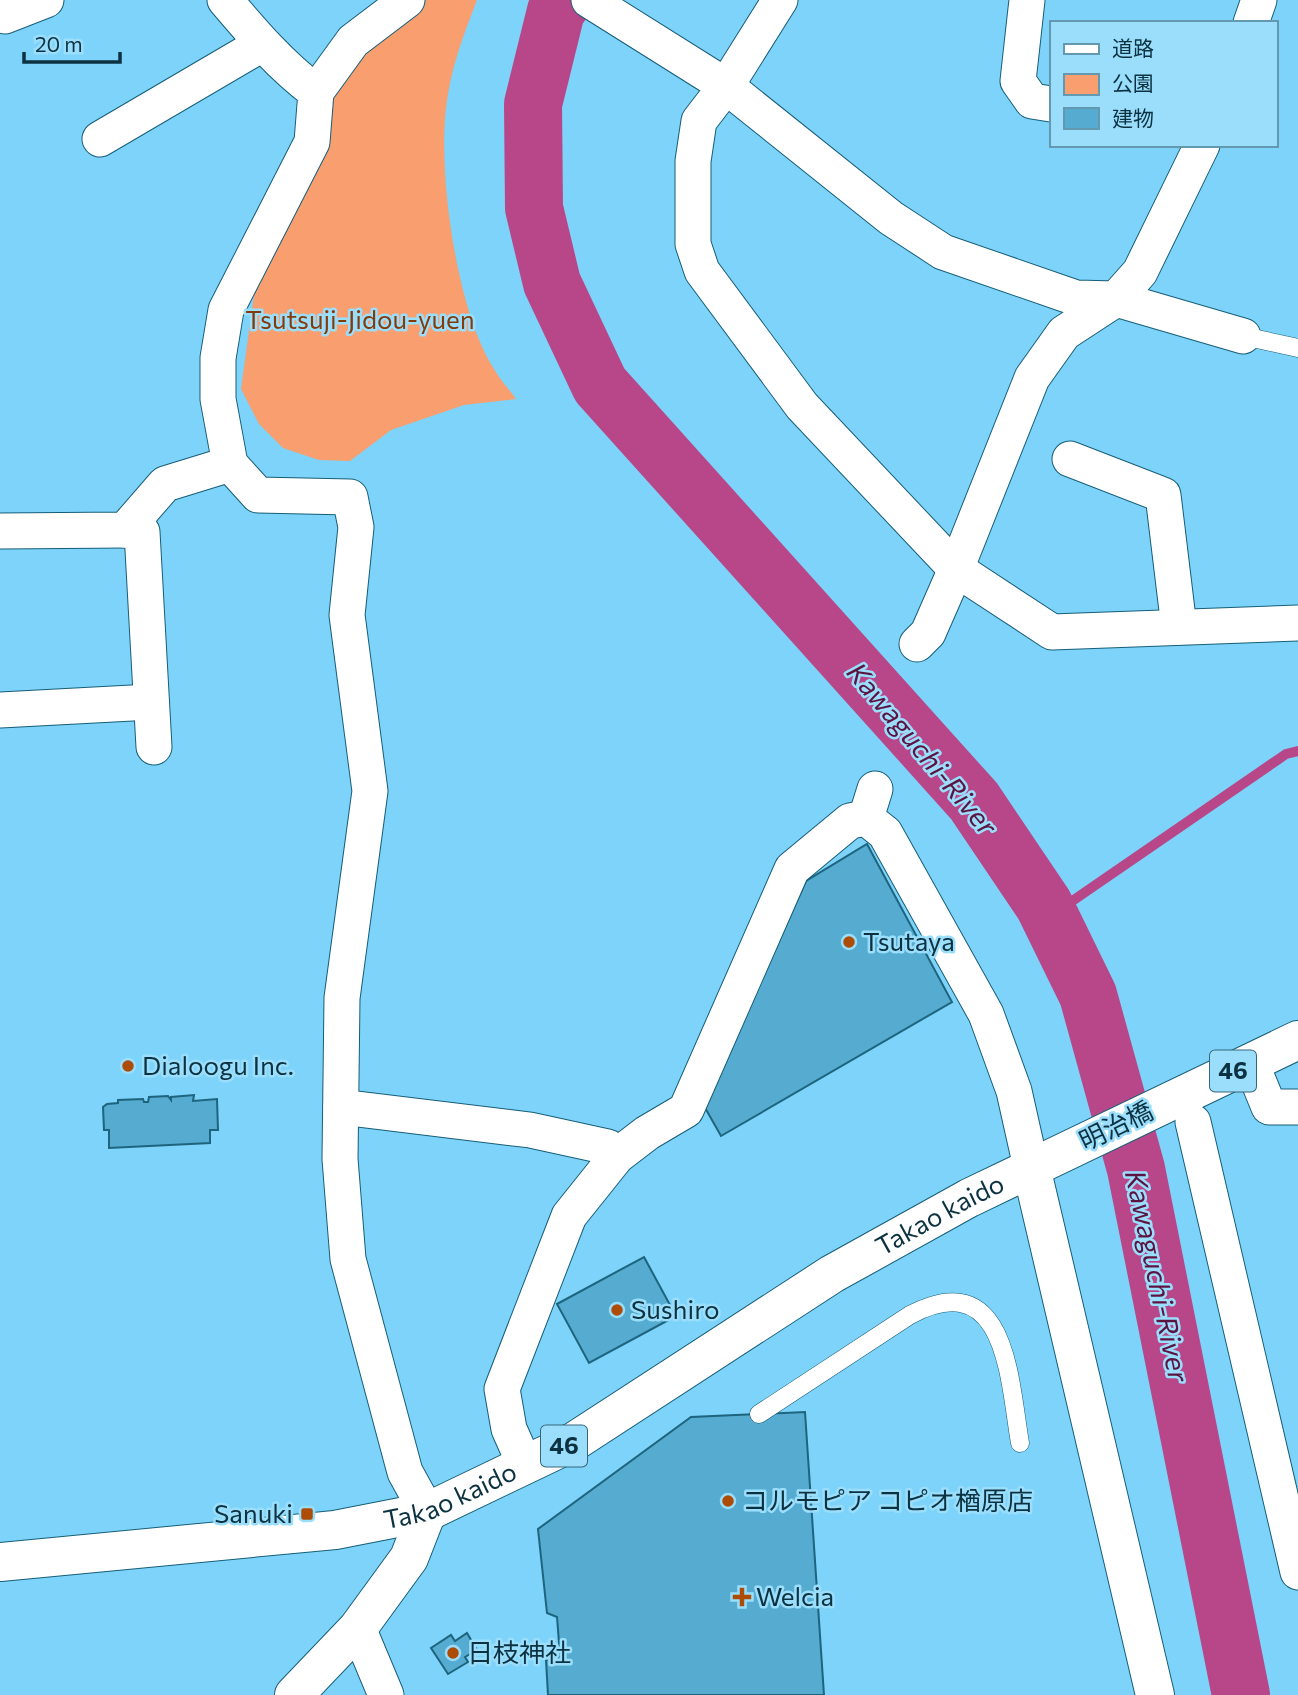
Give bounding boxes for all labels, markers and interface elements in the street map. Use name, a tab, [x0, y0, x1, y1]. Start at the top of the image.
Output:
scale bar	[24, 21, 121, 65]
legend	[1050, 21, 1277, 147]
text: 20 m	[35, 31, 83, 56]
text: 道路	[1112, 35, 1154, 60]
text: 公園	[1112, 70, 1154, 95]
text: 建物	[1112, 105, 1154, 130]
park label: Tsutsuji-Jidou-yuen	[245, 303, 475, 334]
water label: Kawaguchi-River	[841, 655, 1006, 842]
place label: Tsutaya	[863, 925, 955, 956]
marker: Tsutaya	[841, 934, 857, 950]
place label: Dialoogu Inc.	[142, 1049, 294, 1080]
road number: 46	[1210, 1050, 1256, 1092]
marker: Dialoogu Inc.	[120, 1058, 136, 1074]
street label: 明治橋	[1073, 1094, 1157, 1156]
street label: Takao kaido	[870, 1167, 1008, 1261]
water label: Kawaguchi-River	[1119, 1167, 1197, 1385]
place label: Sushiro	[631, 1293, 720, 1324]
marker: Sushiro	[609, 1302, 625, 1318]
road number: 46	[541, 1426, 587, 1466]
street label: Takao kaido	[381, 1455, 521, 1534]
place label: コルモピア コピオ楢原店	[742, 1484, 1033, 1515]
marker: コルモピア コピオ楢原店	[720, 1493, 736, 1509]
place label: Sanuki	[214, 1497, 293, 1528]
marker: Sanuki	[299, 1506, 315, 1522]
place label: Welcia	[756, 1580, 834, 1611]
marker: Welcia	[734, 1589, 750, 1605]
place label: 日枝神社	[467, 1636, 571, 1667]
marker: 日枝神社	[445, 1645, 461, 1661]

